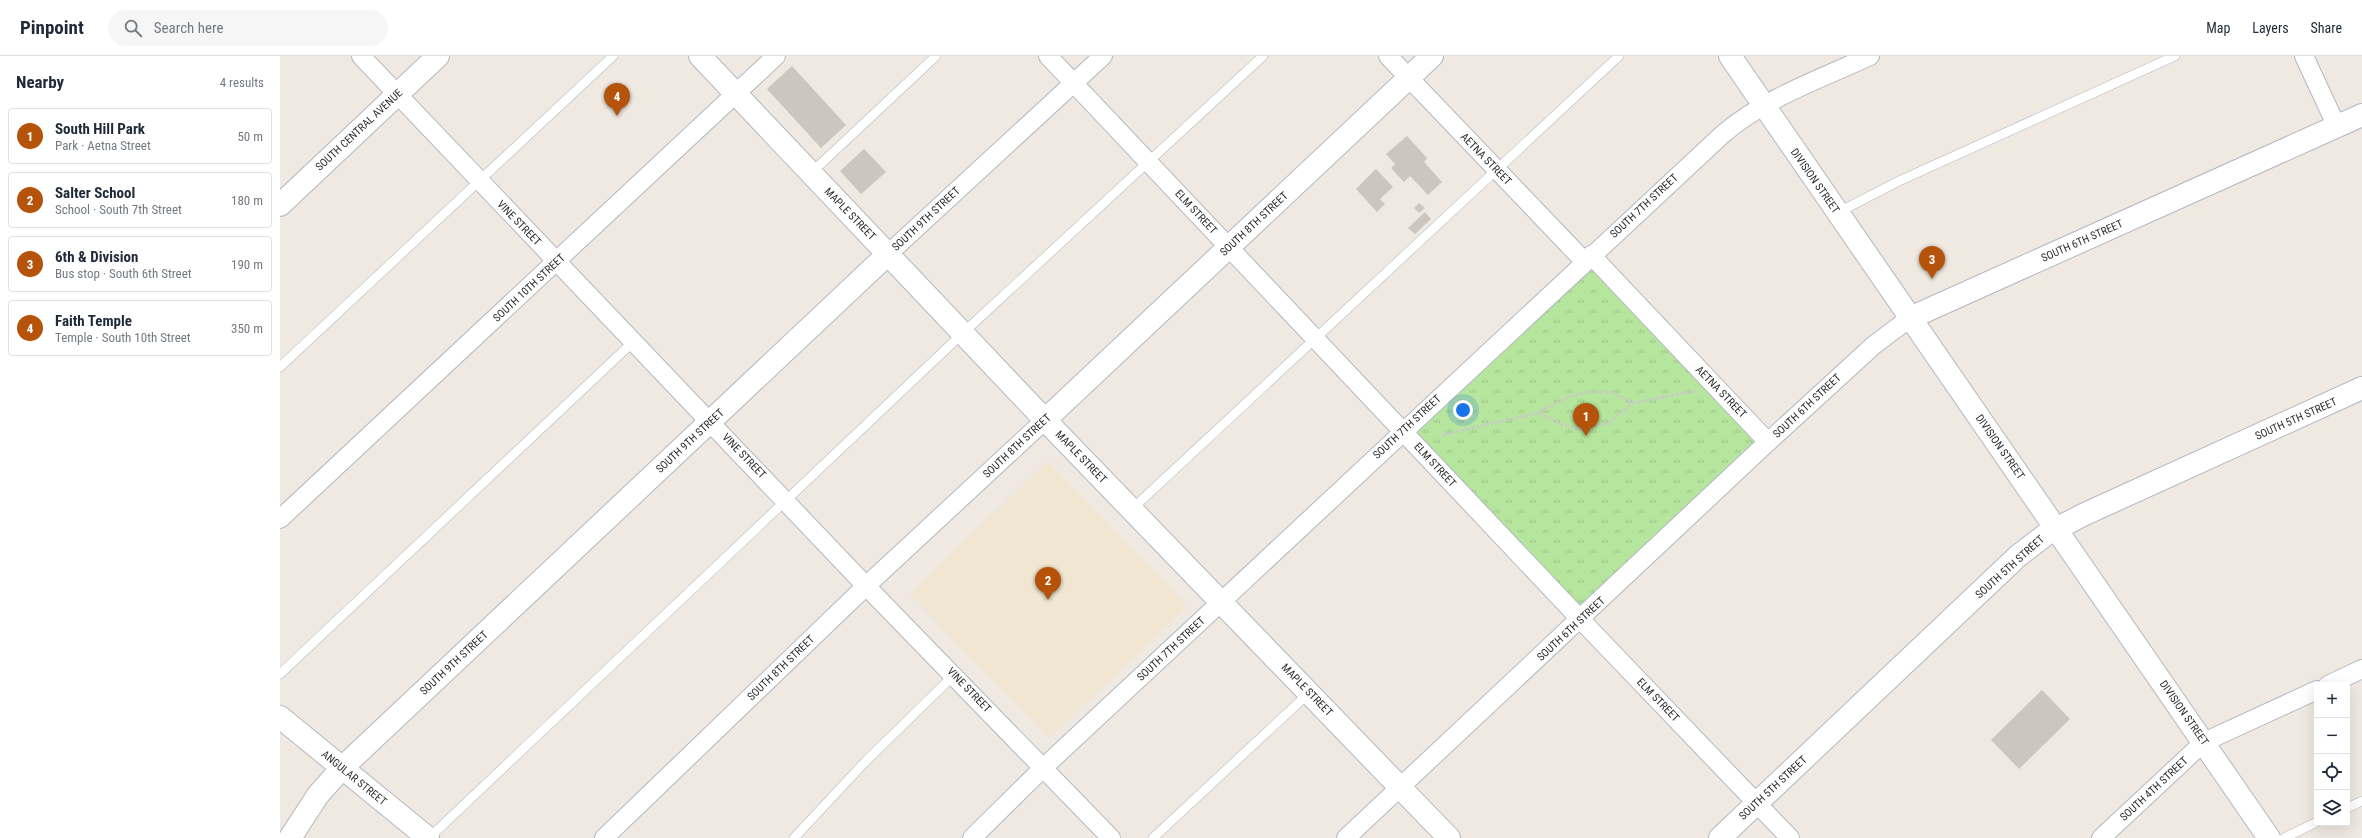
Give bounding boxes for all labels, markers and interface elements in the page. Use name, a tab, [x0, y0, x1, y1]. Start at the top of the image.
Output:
search box	[108, 10, 388, 46]
text: Pinpoint	[20, 16, 84, 39]
icon: search	[122, 17, 144, 39]
text: Search here	[154, 19, 224, 37]
text: Map	[2206, 20, 2230, 36]
text: Layers	[2252, 20, 2289, 36]
text: Share	[2311, 20, 2342, 36]
text: Nearby	[16, 72, 64, 92]
text: 4 results	[220, 75, 264, 90]
pin: 4	[604, 83, 630, 116]
street label: SOUTH CENTRAL AVENUE	[313, 86, 405, 173]
text: South Hill Park	[55, 120, 145, 138]
text: 1	[27, 129, 33, 144]
text: 50 m	[237, 129, 263, 144]
street label: AETNA STREET	[1458, 130, 1514, 188]
text: Park · Aetna Street	[55, 138, 151, 153]
street label: DIVISION STREET	[1788, 146, 1842, 216]
street label: SOUTH 7TH STREET	[1607, 171, 1681, 241]
text: Salter School	[55, 184, 135, 202]
street label: SOUTH 9TH STREET	[889, 184, 963, 254]
street label: MAPLE STREET	[822, 185, 879, 243]
street label: ELM STREET	[1172, 187, 1220, 237]
street label: SOUTH 8TH STREET	[1217, 189, 1291, 259]
text: 2	[27, 193, 33, 208]
text: 180 m	[231, 193, 263, 208]
street label: VINE STREET	[494, 198, 544, 248]
text: School · South 7th Street	[55, 202, 182, 217]
street label: SOUTH 6TH STREET	[2039, 217, 2125, 265]
pin: 3	[1919, 246, 1945, 279]
text: 6th & Division	[55, 248, 138, 266]
street label: SOUTH 10TH STREET	[490, 251, 568, 325]
text: 3	[27, 257, 33, 272]
text: 190 m	[231, 257, 263, 272]
text: Bus stop · South 6th Street	[55, 266, 192, 281]
text: Faith Temple	[55, 312, 132, 330]
text: 4	[27, 321, 33, 336]
text: 350 m	[231, 321, 263, 336]
text: Temple · South 10th Street	[55, 330, 191, 345]
street label: AETNA STREET	[1693, 363, 1749, 421]
street label: SOUTH 6TH STREET	[1770, 371, 1844, 441]
street label: SOUTH 7TH STREET	[1370, 392, 1444, 462]
street label: SOUTH 5TH STREET	[2253, 395, 2339, 443]
your location	[1453, 400, 1473, 420]
pin: 1	[1573, 403, 1599, 436]
street label: SOUTH 9TH STREET	[653, 406, 727, 476]
street label: SOUTH 8TH STREET	[980, 411, 1054, 481]
street label: DIVISION STREET	[1973, 412, 2027, 482]
street label: MAPLE STREET	[1053, 428, 1110, 486]
street label: VINE STREET	[719, 431, 769, 481]
street label: ELM STREET	[1411, 440, 1459, 490]
street label: SOUTH 5TH STREET	[1973, 533, 2047, 601]
pin: 2	[1035, 567, 1061, 600]
street label: SOUTH 6TH STREET	[1534, 594, 1608, 664]
street label: SOUTH 7TH STREET	[1134, 614, 1208, 684]
street label: SOUTH 9TH STREET	[417, 628, 491, 698]
street label: SOUTH 8TH STREET	[745, 633, 817, 703]
street label: MAPLE STREET	[1279, 661, 1336, 719]
street label: VINE STREET	[944, 665, 994, 715]
street label: ELM STREET	[1634, 675, 1682, 725]
street label: DIVISION STREET	[2157, 678, 2211, 748]
map controls	[2314, 682, 2350, 826]
button: +	[2314, 682, 2350, 718]
button: −	[2314, 718, 2350, 754]
street label: ANGULAR STREET	[319, 748, 389, 808]
street label: SOUTH 5TH STREET	[1736, 753, 1810, 823]
street label: SOUTH 4TH STREET	[2117, 754, 2191, 824]
button: locate	[2314, 754, 2350, 790]
button: layers	[2314, 790, 2350, 826]

